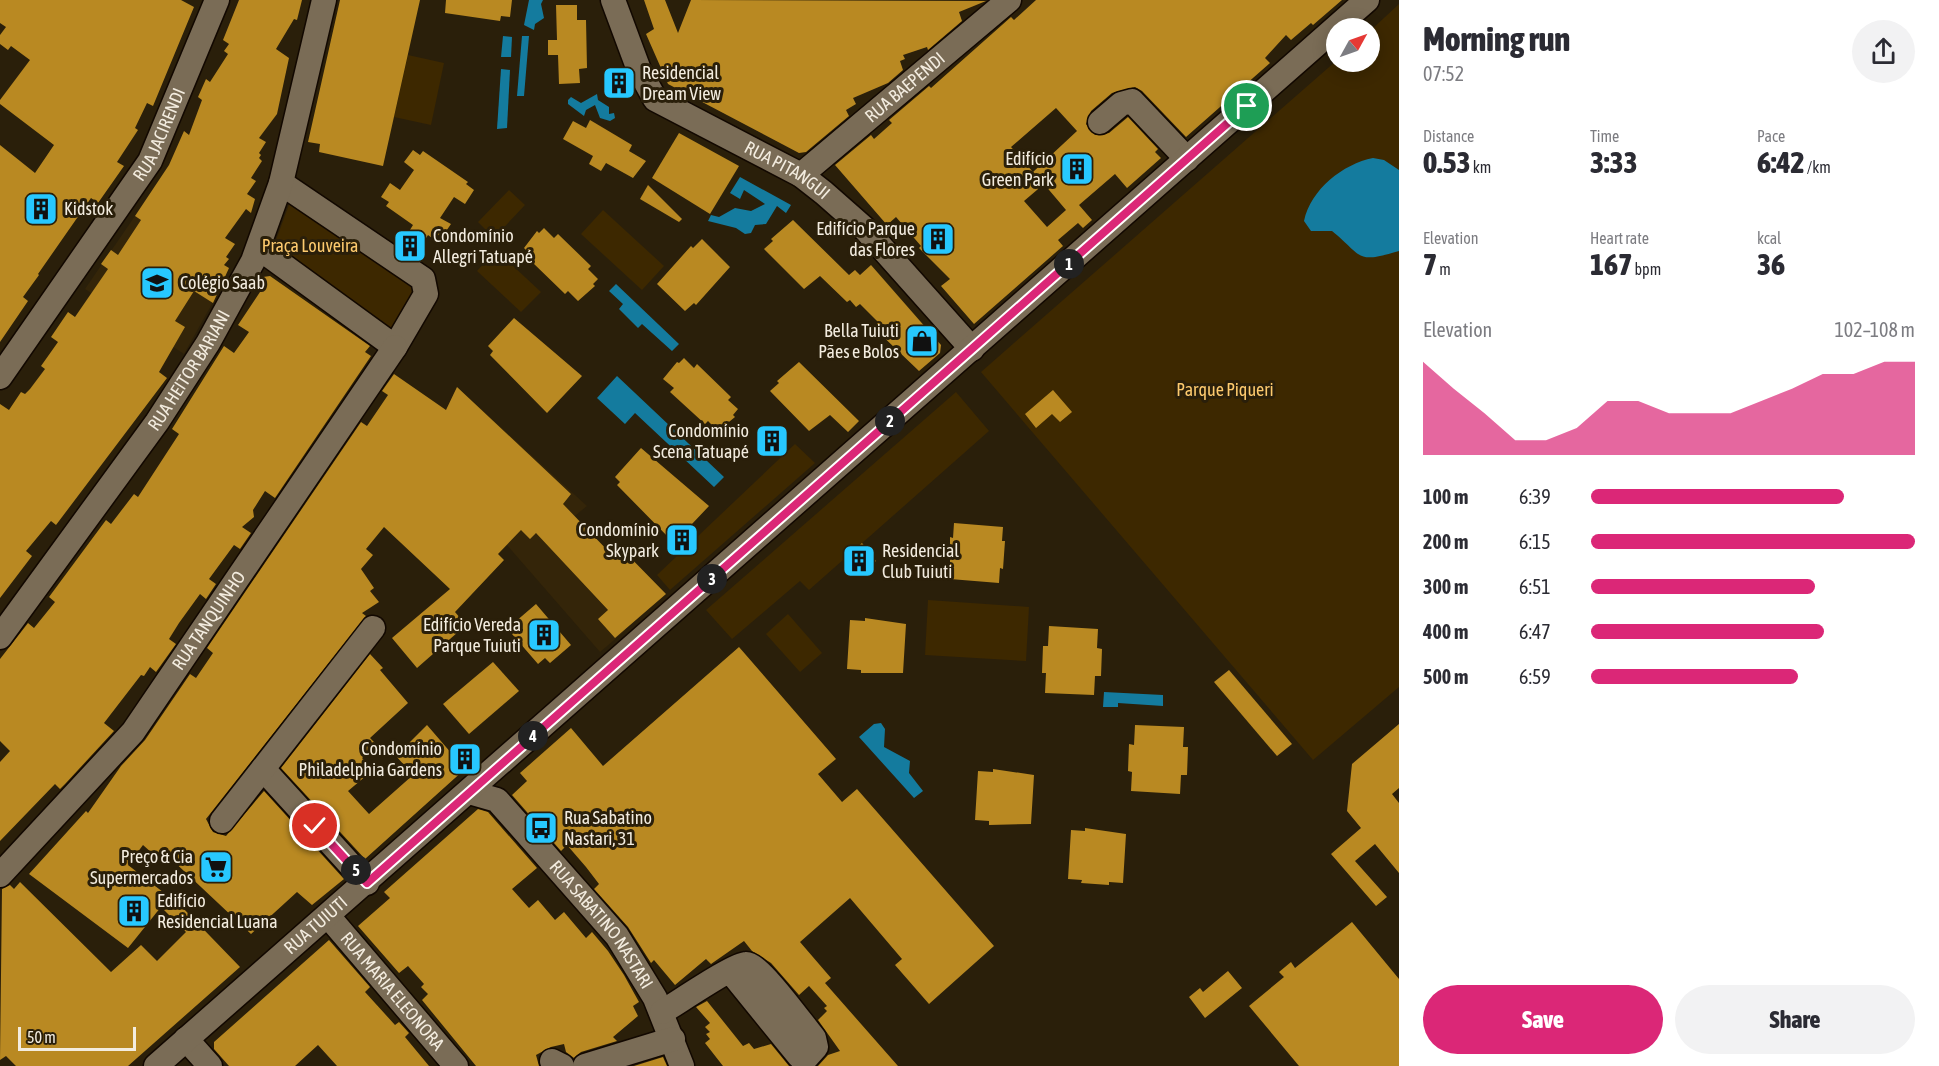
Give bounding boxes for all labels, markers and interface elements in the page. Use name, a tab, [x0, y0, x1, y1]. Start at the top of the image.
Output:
north arrow	[1326, 18, 1380, 72]
map controls	[1326, 18, 1380, 72]
text: Morning run	[1423, 20, 1570, 58]
button: share	[1852, 20, 1915, 83]
street label: RUA BAEPENDI	[861, 48, 949, 127]
place label: Residencial Dream View	[642, 62, 721, 104]
text: 07:52	[1423, 62, 1464, 85]
building icon: Residencial Dream View	[601, 65, 637, 101]
pin	[1221, 80, 1272, 131]
street label: RUA JACIRENDI	[128, 85, 189, 185]
icon: arrive	[1230, 89, 1263, 122]
text: Distance	[1423, 127, 1474, 145]
text: Time	[1590, 127, 1619, 145]
text: Pace	[1757, 127, 1785, 145]
street label: RUA PITANGUI	[741, 136, 834, 203]
text: 0.53	[1423, 145, 1471, 179]
text: 3:33	[1590, 145, 1638, 179]
text: 6:42	[1757, 145, 1805, 179]
place label: Edifício Green Park	[982, 148, 1054, 190]
building icon: Edifício Green Park	[1059, 151, 1095, 187]
text: km	[1471, 158, 1491, 176]
text: /km	[1805, 158, 1831, 176]
building icon: Kidstok	[23, 191, 59, 227]
place label: Kidstok	[64, 198, 113, 219]
place label: Edifício Parque das Flores	[816, 218, 915, 260]
building icon: Edifício Parque das Flores	[920, 221, 956, 257]
place label: Condomínio Allegri Tatuapé	[433, 225, 533, 267]
building icon: Condomínio Allegri Tatuapé	[392, 228, 428, 264]
text: Elevation	[1423, 229, 1478, 247]
text: Heart rate	[1590, 229, 1649, 247]
text: kcal	[1757, 229, 1781, 247]
park label: Praça Louveira	[262, 235, 358, 256]
text: 7	[1423, 247, 1437, 281]
text: 167	[1590, 247, 1632, 281]
text: 36	[1757, 247, 1785, 281]
pin: 1	[1054, 249, 1084, 279]
text: 1	[1065, 255, 1073, 273]
text: m	[1437, 260, 1451, 278]
text: bpm	[1632, 260, 1661, 278]
school or university icon: Colégio Saab	[139, 265, 175, 301]
place label: Colégio Saab	[180, 272, 265, 293]
street label: RUA HEITOR BARIANI	[143, 306, 234, 435]
text: Elevation	[1423, 318, 1492, 341]
text: 102–108 m	[1834, 318, 1915, 341]
place label: Bella Tuiuti Pães e Bolos	[818, 320, 899, 362]
shop icon: Bella Tuiuti Pães e Bolos	[904, 323, 940, 359]
park label: Parque Piqueri	[1176, 379, 1274, 400]
pin: 2	[875, 406, 905, 436]
text: 2	[886, 412, 894, 430]
place label: Condomínio Scena Tatuapé	[653, 420, 749, 462]
building icon: Condomínio Scena Tatuapé	[754, 423, 790, 459]
text: 100 m	[1423, 485, 1468, 508]
text: 6:39	[1519, 485, 1551, 508]
place label: Condomínio Skypark	[578, 519, 659, 561]
building icon: Condomínio Skypark	[664, 522, 700, 558]
text: 200 m	[1423, 530, 1468, 553]
text: 6:15	[1519, 530, 1551, 553]
place label: Residencial Club Tuiuti	[882, 540, 959, 582]
building icon: Residencial Club Tuiuti	[841, 543, 877, 579]
pin: 3	[697, 564, 727, 594]
street label: RUA TANQUINHO	[167, 567, 249, 674]
text: 3	[708, 570, 716, 588]
text: 300 m	[1423, 575, 1468, 598]
text: 6:51	[1519, 575, 1551, 598]
place label: Edifício Vereda Parque Tuiuti	[423, 614, 521, 656]
building icon: Edifício Vereda Parque Tuiuti	[526, 617, 562, 653]
text: 400 m	[1423, 620, 1468, 643]
text: 6:47	[1519, 620, 1551, 643]
text: 500 m	[1423, 665, 1468, 688]
text: 6:59	[1519, 665, 1551, 688]
pin: 4	[518, 721, 548, 751]
text: 4	[529, 727, 537, 745]
place label: Condomínio Philadelphia Gardens	[298, 738, 442, 780]
building icon: Condomínio Philadelphia Gardens	[447, 741, 483, 777]
pin	[289, 800, 340, 851]
place label: Rua Sabatino Nastari, 31	[564, 807, 652, 849]
icon: check	[298, 809, 331, 842]
bus stop icon: Rua Sabatino Nastari, 31	[523, 810, 559, 846]
place label: Preço & Cia Supermercados	[90, 846, 193, 888]
supermarket icon: Preço & Cia Supermercados	[198, 849, 234, 885]
pin: 5	[341, 855, 371, 885]
street label: RUA SABATINO NASTARI	[545, 856, 658, 992]
text: 5	[352, 861, 360, 879]
place label: Edifício Residencial Luana	[157, 890, 278, 932]
street label: RUA TUIUTI	[280, 892, 351, 958]
building icon: Edifício Residencial Luana	[116, 893, 152, 929]
street label: RUA MARIA ELEONORA	[336, 928, 449, 1054]
button: Save	[1423, 985, 1663, 1054]
button: Share	[1675, 985, 1915, 1054]
scale bar	[18, 1024, 136, 1052]
text: 50 m	[27, 1028, 56, 1046]

